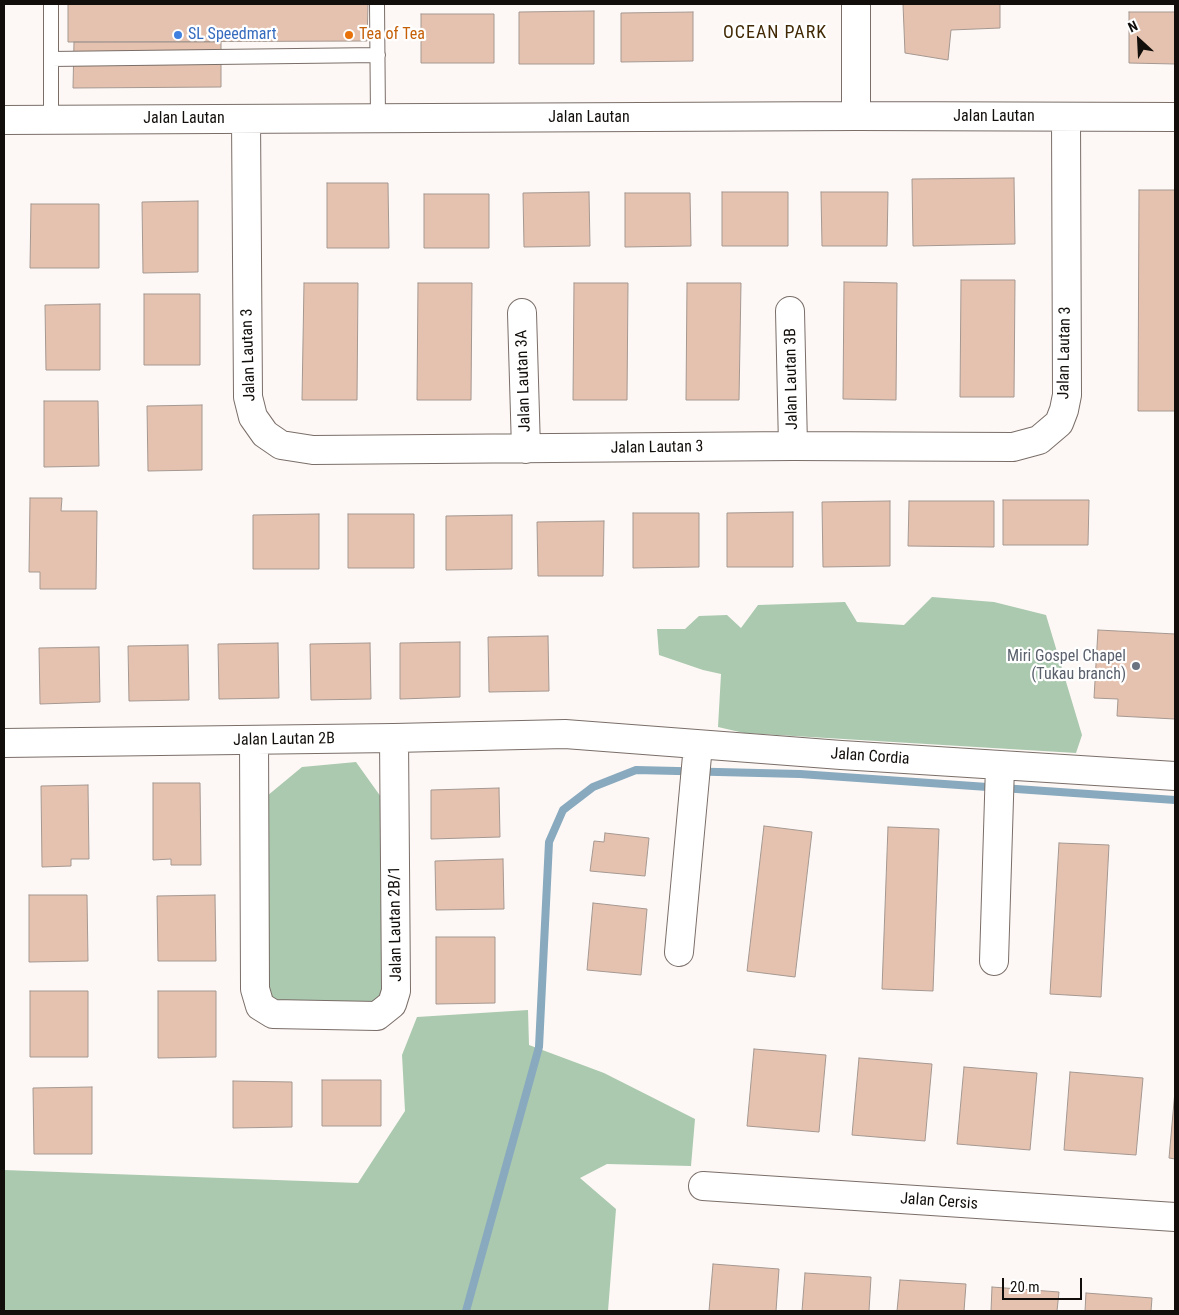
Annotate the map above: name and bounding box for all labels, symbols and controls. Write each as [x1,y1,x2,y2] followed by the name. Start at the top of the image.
[1114,15,1164,65] north arrow
[1125,17,1140,35] text: N
[722,22,828,44] district label: OCEAN PARK
[188,25,276,45] place label: SL Speedmart
[359,25,425,45] place label: Tea of Tea
[172,29,184,41] marker: SL Speedmart
[343,29,355,41] marker: Tea of Tea
[953,107,1035,127] street label: Jalan Lautan
[548,108,630,128] street label: Jalan Lautan
[143,109,225,129] street label: Jalan Lautan
[1055,306,1075,400] street label: Jalan Lautan 3
[238,308,260,402] street label: Jalan Lautan 3
[782,328,802,430] street label: Jalan Lautan 3B
[513,330,535,432] street label: Jalan Lautan 3A
[610,438,704,458] street label: Jalan Lautan 3
[1007,647,1126,685] place label: Miri Gospel Chapel (Tukau branch)
[1130,660,1142,672] marker: Miri Gospel Chapel (Tukau branch)
[233,730,335,750] street label: Jalan Lautan 2B
[830,745,910,769] street label: Jalan Cordia
[385,866,407,982] street label: Jalan Lautan 2B/1
[899,1190,979,1214] street label: Jalan Cersis
[1004,1268,1084,1300] scale bar
[1010,1278,1040,1296] text: 20 m

